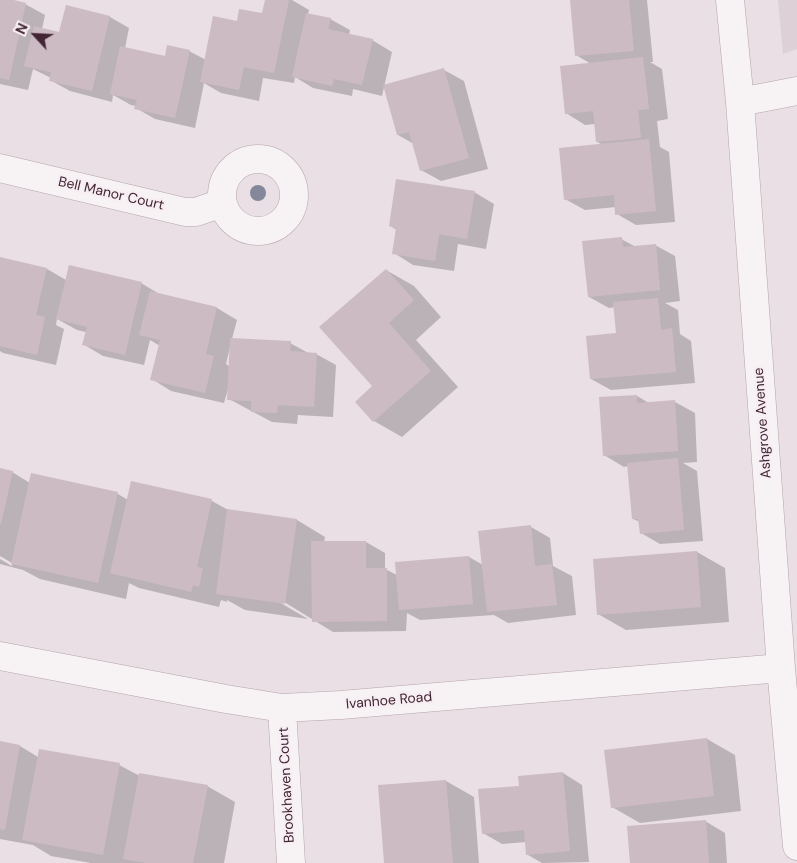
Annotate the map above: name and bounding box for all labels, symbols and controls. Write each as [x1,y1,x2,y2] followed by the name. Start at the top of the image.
[10,10,60,60] north arrow
[11,20,32,37] text: N
[56,174,166,214] street label: Bell Manor Court
[751,367,775,479] street label: Ashgrove Avenue
[345,689,433,713] street label: Ivanhoe Road
[276,727,298,843] street label: Brookhaven Court

